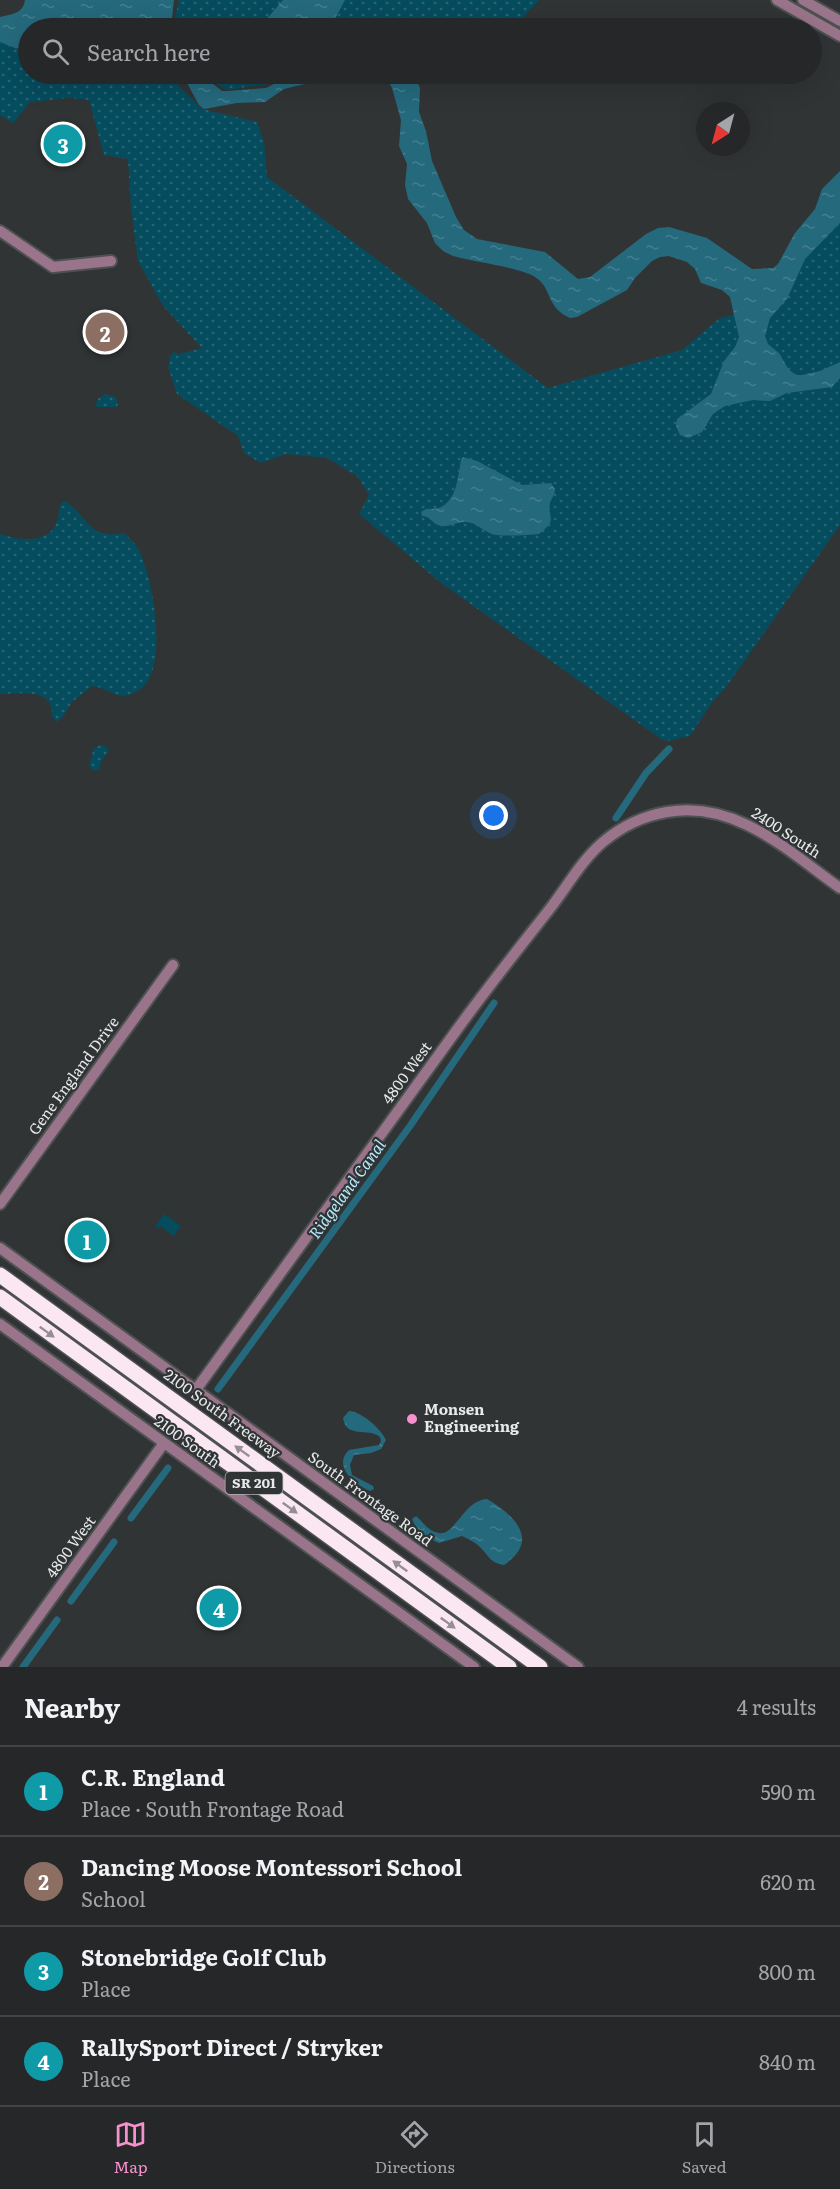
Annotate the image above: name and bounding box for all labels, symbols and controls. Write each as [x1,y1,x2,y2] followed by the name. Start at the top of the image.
[18,18,822,84] search box
[39,35,72,68] icon: search
[87,35,210,68] text: Search here
[696,102,750,156] north arrow
[44,122,82,166] pin: 3
[86,310,124,354] pin: 2
[479,801,508,830] your location
[747,801,826,863] street label: 2400 South
[22,1011,124,1139] street label: Gene England Drive
[375,1036,436,1108] street label: 4800 West
[302,1133,391,1243] water label: Ridgeland Canal
[68,1218,106,1262] pin: 1
[39,1326,55,1338] one-way arrow
[160,1366,284,1462] street label: 2100 South Freeway
[424,1397,520,1437] place label: Monsen Engineering
[151,1412,223,1472] street label: 2100 South
[405,1412,419,1426] marker: Monsen Engineering
[235,1445,251,1457] one-way arrow
[304,1445,438,1551] street label: South Frontage Road
[226,1472,282,1494] road number: SR 201
[281,1502,297,1514] one-way arrow
[39,1510,100,1582] street label: 4800 West
[393,1560,409,1572] one-way arrow
[200,1586,238,1630] pin: 4
[440,1616,455,1628] one-way arrow
[24,1687,120,1726] text: Nearby
[737,1691,816,1721] text: 4 results
[81,1760,225,1793] text: C.R. England
[39,1776,48,1806] text: 1
[760,1776,816,1806] text: 590 m
[81,1793,344,1823] text: Place · South Frontage Road
[81,1850,462,1883] text: Dancing Moose Montessori School
[38,1866,49,1896] text: 2
[760,1866,816,1896] text: 620 m
[81,1883,146,1913] text: School
[81,1940,327,1973] text: Stonebridge Golf Club
[38,1956,49,1986] text: 3
[758,1956,816,1986] text: 800 m
[81,1973,131,2003] text: Place
[81,2030,383,2063] text: RallySport Direct / Stryker
[37,2046,50,2076] text: 4
[759,2046,816,2076] text: 840 m
[81,2063,131,2093] text: Place
[114,2118,148,2178] tab: Map
[375,2118,455,2178] tab: Directions
[682,2118,726,2178] tab: Saved

